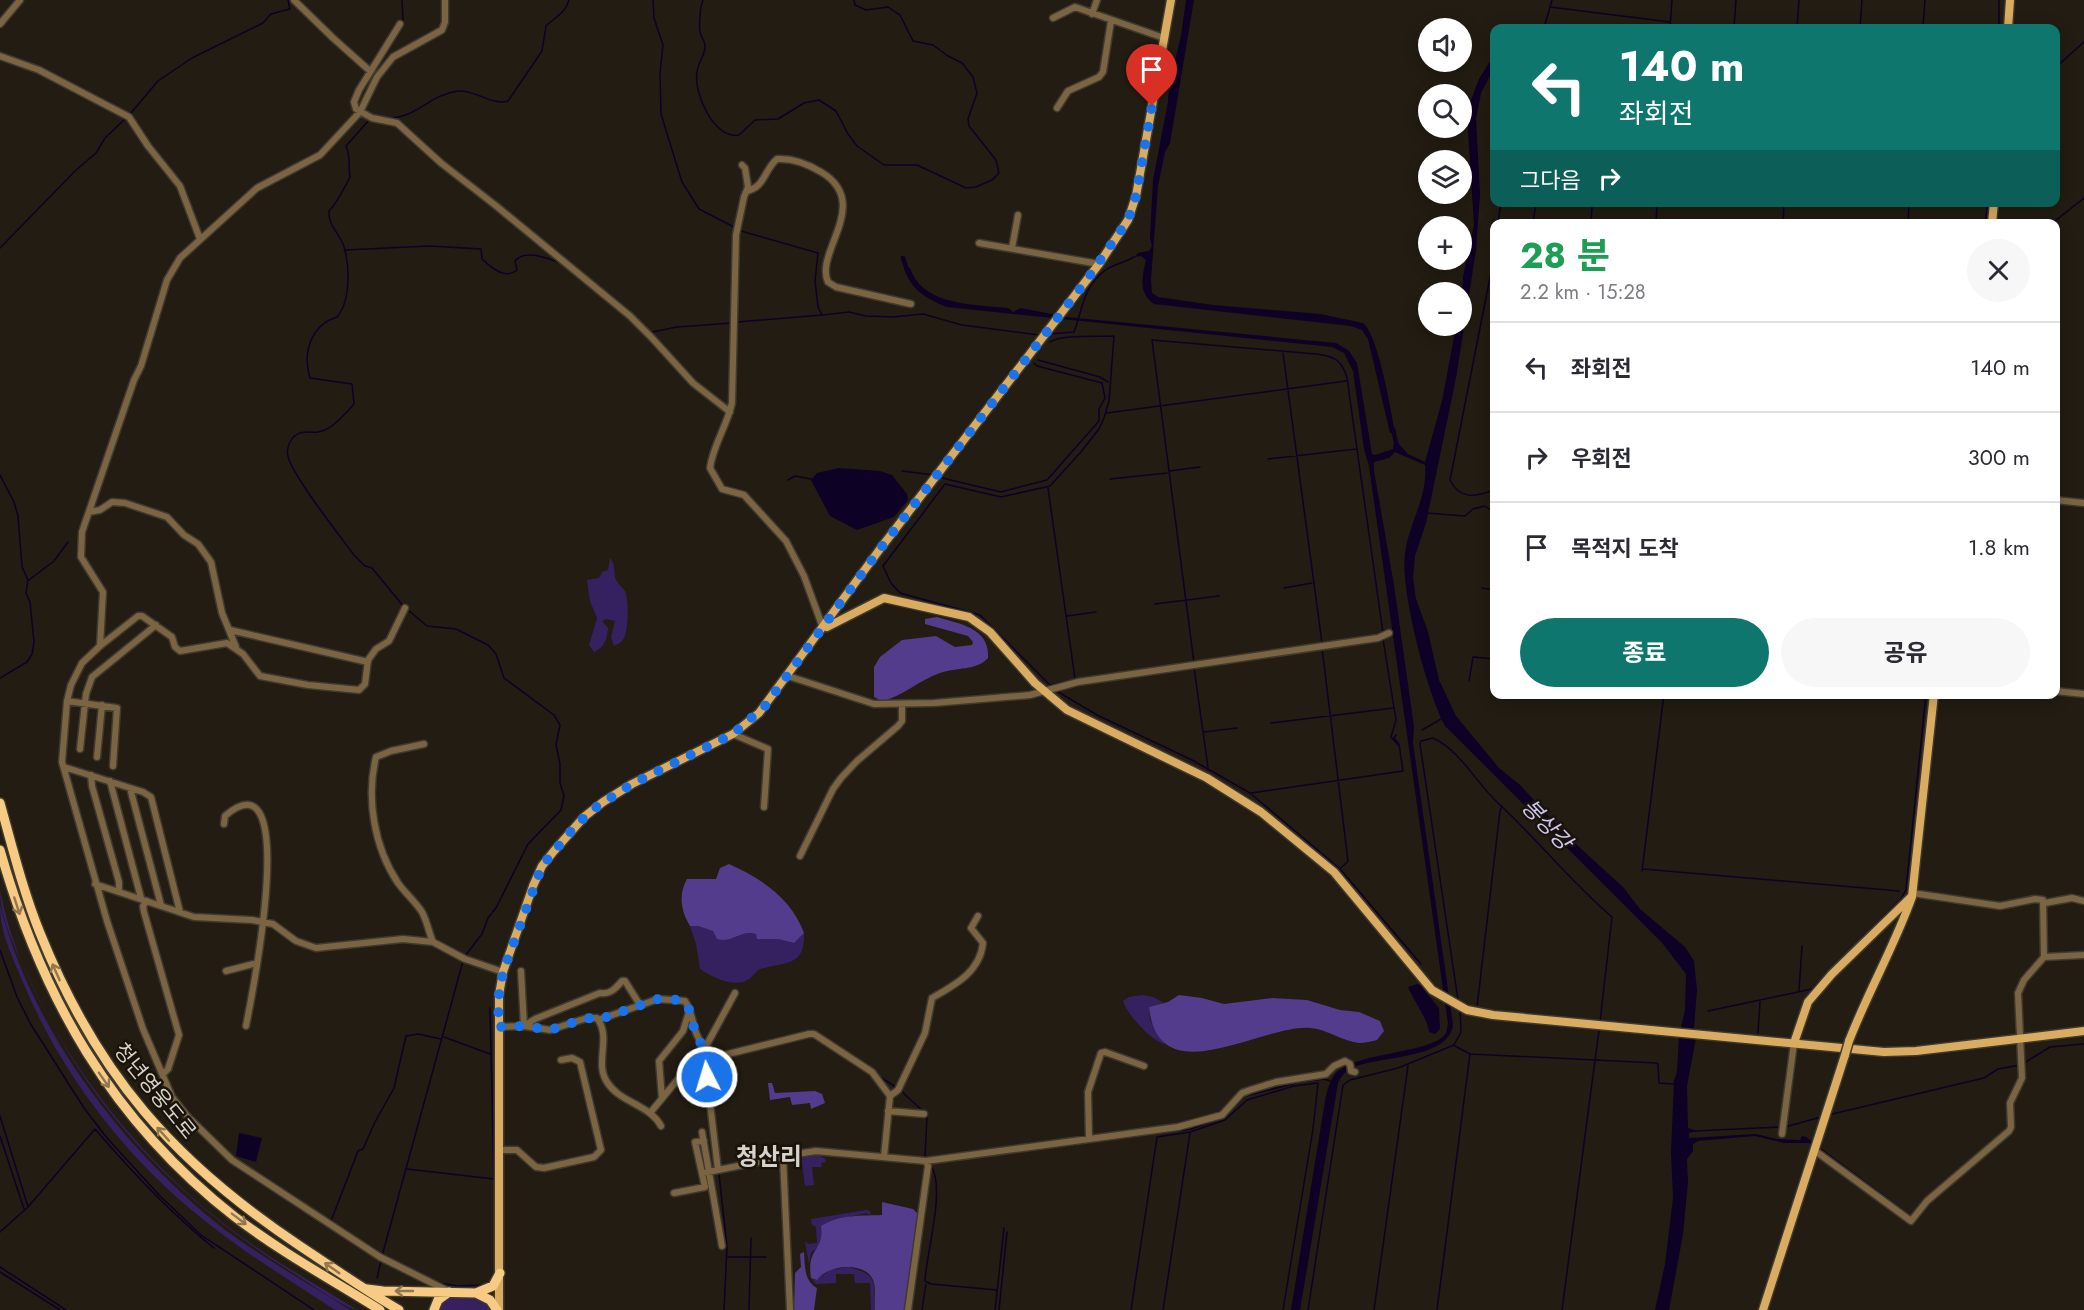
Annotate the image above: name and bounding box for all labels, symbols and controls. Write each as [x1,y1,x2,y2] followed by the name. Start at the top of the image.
[1418,18,1472,336] map controls
[1418,18,1472,72] button: sound
[1619,36,1745,97] text: 140 m
[1126,44,1177,106] pin
[1520,48,1598,126] icon: left
[1135,53,1168,86] icon: arrive
[1418,84,1472,138] button: search
[1619,94,1694,133] text: 좌회전
[1418,150,1472,204] button: layers
[1593,162,1626,195] icon: right
[1520,164,1581,196] text: 그다음
[1418,216,1472,270] button: +
[1520,229,1610,281] text: 28 분
[1967,239,2030,302] button: close
[1520,278,1646,307] text: 2.2 km · 15:28
[1418,282,1472,336] button: −
[1520,351,1553,384] icon: left
[1970,351,2030,383] text: 140 m
[1571,352,1632,384] text: 좌회전
[1520,441,1553,474] icon: right
[1968,441,2030,473] text: 300 m
[1571,442,1632,474] text: 우회전
[1520,531,1553,564] icon: arrive
[1968,531,2030,563] text: 1.8 km
[1571,532,1679,564] text: 목적지 도착
[1520,618,1769,687] button: 종료
[1781,618,2030,687] button: 공유
[1514,791,1582,859] water label: 봉상강
[12,896,23,915] one-way arrow
[50,963,62,981] one-way arrow
[107,1037,203,1145] street label: 청년영웅도로
[675,1045,739,1109] position arrow
[97,1071,110,1087] one-way arrow
[156,1126,171,1141] one-way arrow
[736,1139,802,1174] district label: 청산리
[230,1213,246,1225] one-way arrow
[324,1262,341,1274] one-way arrow
[394,1285,414,1297] one-way arrow

